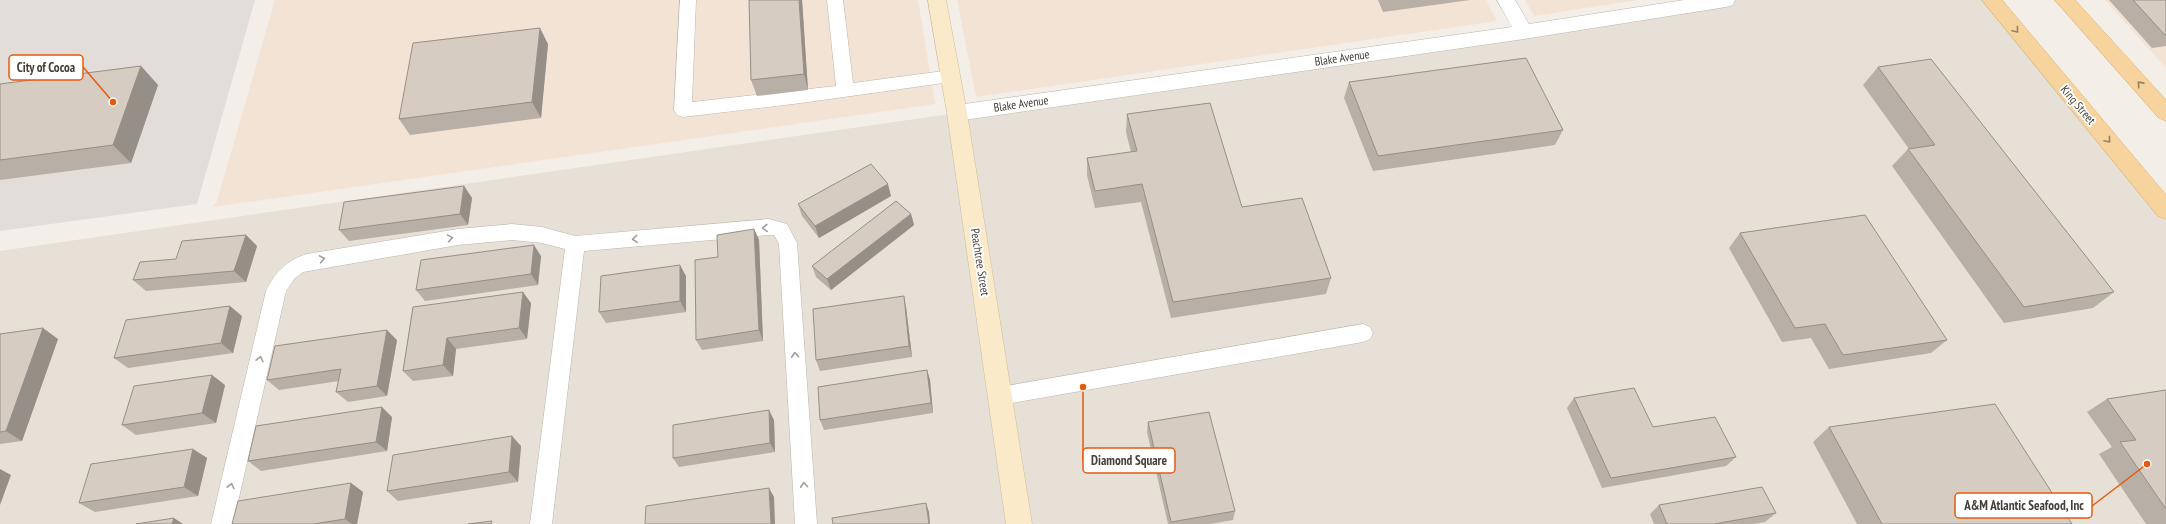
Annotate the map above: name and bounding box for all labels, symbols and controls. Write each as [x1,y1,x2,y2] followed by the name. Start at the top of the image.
[2011,25,2018,33] one-way arrow
[1313,46,1370,69] street label: Blake Avenue
[9,55,83,80] callout: City of Cocoa
[17,59,75,76] text: City of Cocoa
[2138,81,2145,88] one-way arrow
[2058,82,2099,128] street label: King Street
[992,92,1049,115] street label: Blake Avenue
[2104,136,2111,143] one-way arrow
[762,223,768,232] one-way arrow
[968,227,993,297] street label: Peachtree Street
[447,234,453,243] one-way arrow
[632,234,639,243] one-way arrow
[319,255,325,264] one-way arrow
[791,352,800,358] one-way arrow
[256,356,264,363] one-way arrow
[1083,448,1175,473] callout: Diamond Square
[1091,452,1167,469] text: Diamond Square
[799,482,808,488] one-way arrow
[226,483,234,489] one-way arrow
[1955,493,2092,518] callout: A&M Atlantic Seafood, Inc
[1963,497,2084,514] text: A&M Atlantic Seafood, Inc

